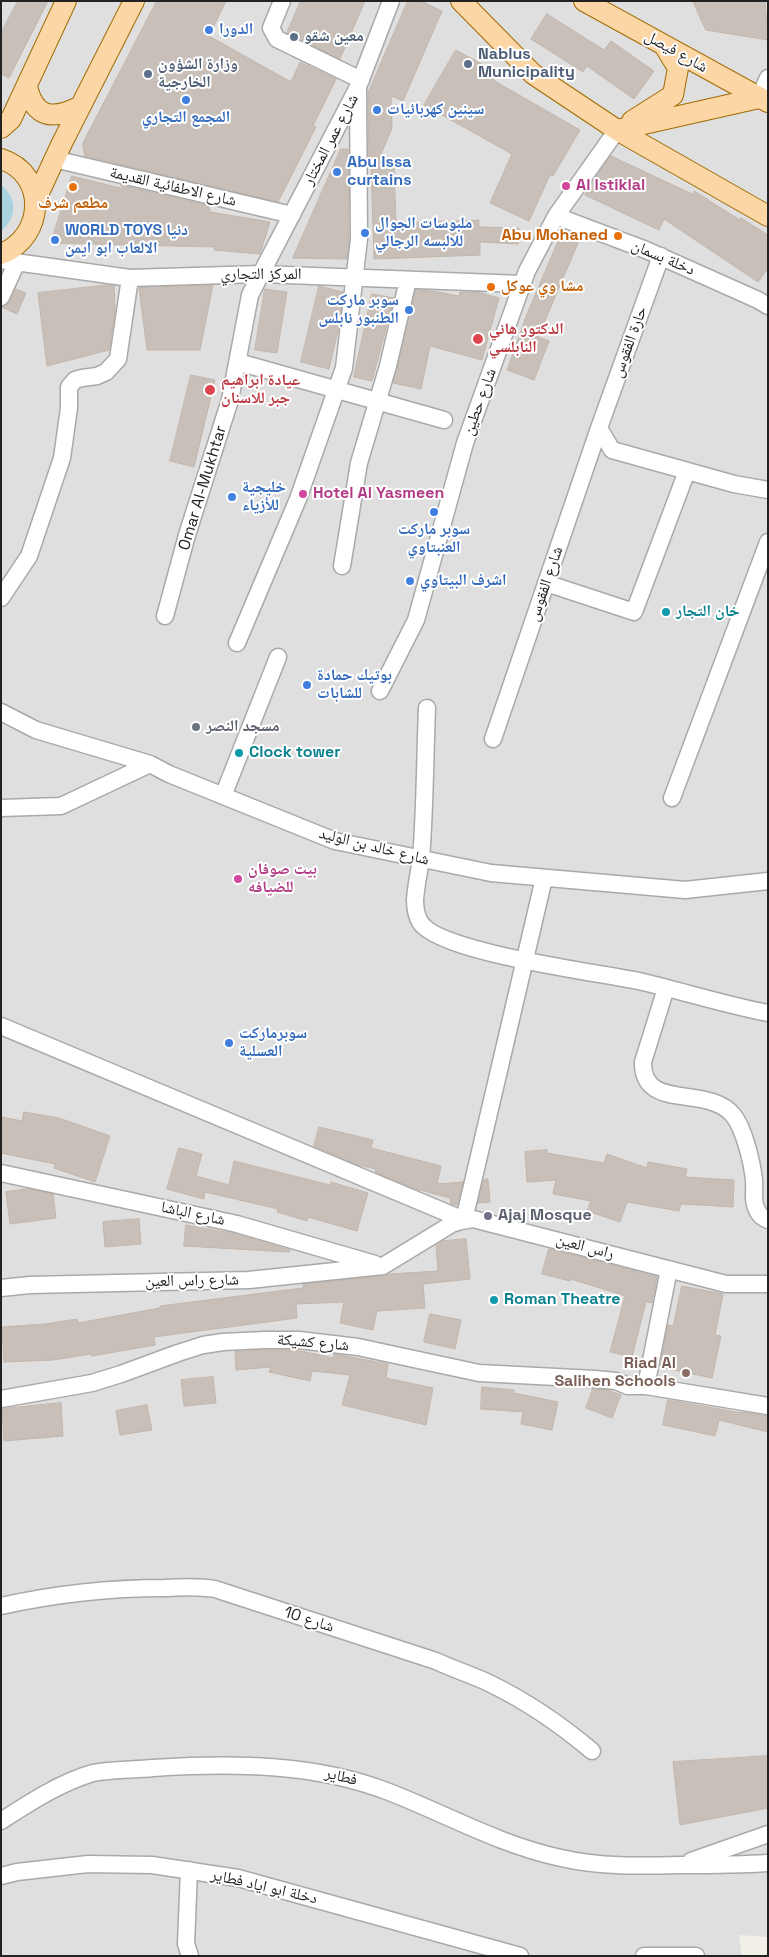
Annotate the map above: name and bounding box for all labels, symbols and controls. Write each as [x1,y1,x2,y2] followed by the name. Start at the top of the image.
[219,20,253,40] place label: الدورا
[203,24,215,36] marker: الدورا
[304,27,364,47] place label: معين شقو
[641,27,711,77] street label: شارع فيصل
[288,31,300,43] marker: معين شقو
[478,45,575,83] place label: Nablus Municipality
[158,55,238,93] place label: وزارة الشؤون الخارجية
[462,58,474,70] marker: Nablus Municipality
[142,68,154,80] marker: وزارة الشؤون الخارجية
[299,91,363,189] street label: شارع عمر المختار
[180,94,192,106] marker: المجمع التجاري
[387,100,484,120] place label: سينين كهربائيات
[371,104,383,116] marker: سينين كهربائيات
[142,108,230,128] place label: المجمع التجاري
[347,153,412,191] place label: Abu Issa curtains
[108,163,238,211] street label: شارع الاطفائية القديمة
[331,166,343,178] marker: Abu Issa curtains
[576,176,645,196] place label: Al Istiklal
[560,180,572,192] marker: Al Istiklal
[67,181,79,193] marker: مطعم شرف
[38,194,108,214] place label: مطعم شرف
[375,214,472,252] place label: ملبوسات الجوال للالبسه الرجالي
[65,221,188,259] place label: WORLD TOYS دنيا الالعاب ابو ايمن
[501,226,608,246] place label: Abu Mohaned
[359,227,371,239] marker: ملبوسات الجوال للالبسه الرجالي
[612,230,624,242] marker: Abu Mohaned
[49,234,61,246] marker: WORLD TOYS دنيا الالعاب ابو ايمن
[628,236,698,280] street label: دخلة بسمان
[220,265,302,285] street label: المركز التجاري
[501,277,584,297] place label: مشا وي عوكل
[485,281,497,293] marker: مشا وي عوكل
[318,291,399,329] place label: سوبر ماركت الطنبور نابلس
[403,304,415,316] marker: سوبر ماركت الطنبور نابلس
[608,304,652,380] street label: حارة الفقوس
[489,320,564,358] place label: الدكتور هاني النابلسي
[471,332,485,346] marker: الدكتور هاني النابلسي
[459,366,501,438] street label: شارع حطين
[221,371,300,409] place label: عيادة ابراهيم جبر للاسنان
[203,383,217,397] marker: عيادة ابراهيم جبر للاسنان
[175,423,231,553] street label: Omar Al-Mukhtar
[242,478,286,516] place label: خليجية للأزياء
[313,484,444,504] place label: Hotel Al Yasmeen
[297,488,309,500] marker: Hotel Al Yasmeen
[226,491,238,503] marker: خليجية للأزياء
[428,506,440,518] marker: سوبر ماركت العنبتاوي
[398,520,470,558] place label: سوبر ماركت العنبتاوي
[524,544,568,624] street label: شارع الفقوس
[420,571,507,591] place label: اشرف البيتاوي
[404,575,416,587] marker: اشرف البيتاوي
[676,602,740,622] place label: خان التجار
[660,606,672,618] marker: خان التجار
[317,666,392,704] place label: بوتيك حمادة للشابات
[301,679,313,691] marker: بوتيك حمادة للشابات
[206,717,280,737] place label: مسجد النصر
[190,721,202,733] marker: مسجد النصر
[249,743,341,763] place label: Clock tower
[233,747,245,759] marker: Clock tower
[317,824,431,870] street label: شارع خالد بن الوليد
[248,860,317,898] place label: بيت صوفان للضيافه
[232,873,244,885] marker: بيت صوفان للضيافه
[239,1024,307,1062] place label: سوبرماركت العسلية
[223,1037,235,1049] marker: سوبرماركت العسلية
[159,1198,227,1230] street label: شارع الباشا
[498,1206,592,1226] place label: Ajaj Mosque
[482,1210,494,1222] marker: Ajaj Mosque
[554,1230,616,1264] street label: راس العين
[145,1271,239,1291] street label: شارع راس العين
[504,1290,620,1310] place label: Roman Theatre
[488,1294,500,1306] marker: Roman Theatre
[276,1330,350,1356] street label: شارع كشيكة
[554,1354,676,1392] place label: Riad Al Salihen Schools
[680,1367,692,1379] marker: Riad Al Salihen Schools
[282,1603,336,1637] street label: شارع 10
[323,1764,359,1790] street label: فطاير
[209,1865,319,1909] street label: دخلة ابو اياد فطاير

